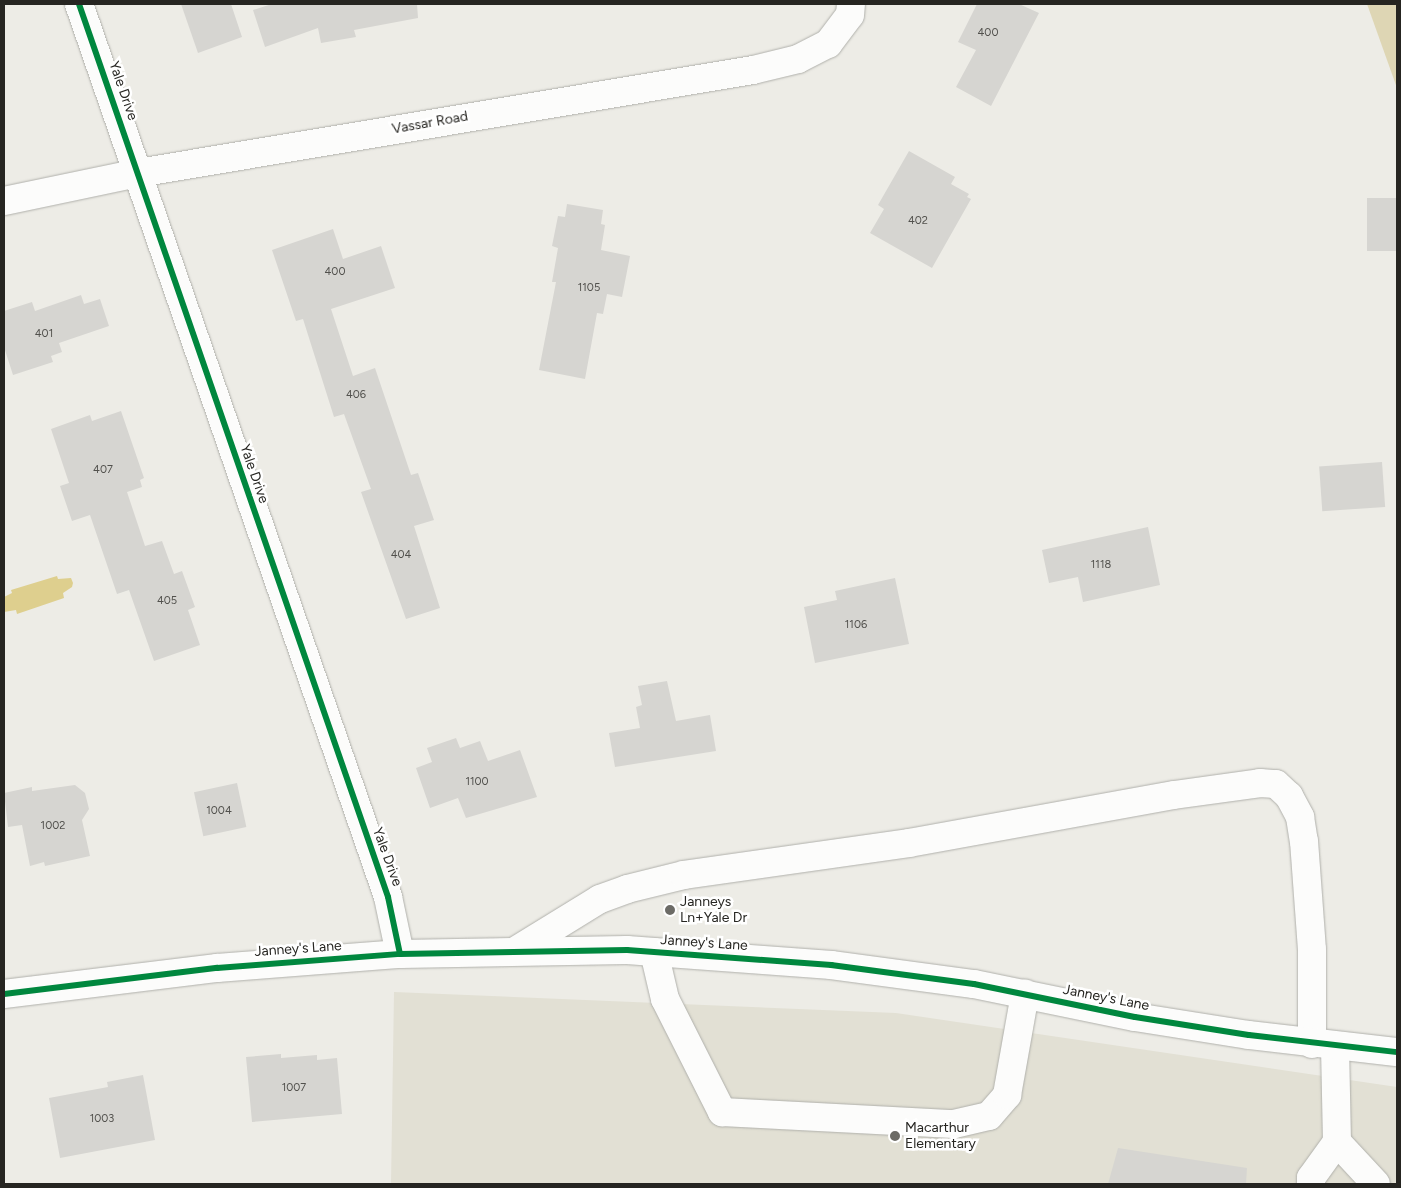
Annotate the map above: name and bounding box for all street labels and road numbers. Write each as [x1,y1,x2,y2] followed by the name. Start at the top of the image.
[105,59,141,123] street label: Yale Drive
[391,108,469,138] street label: Vassar Road
[236,442,272,506] street label: Yale Drive
[369,825,405,889] street label: Yale Drive
[660,932,748,954] street label: Janney's Lane
[254,938,342,960] street label: Janney's Lane
[1061,981,1151,1015] street label: Janney's Lane

